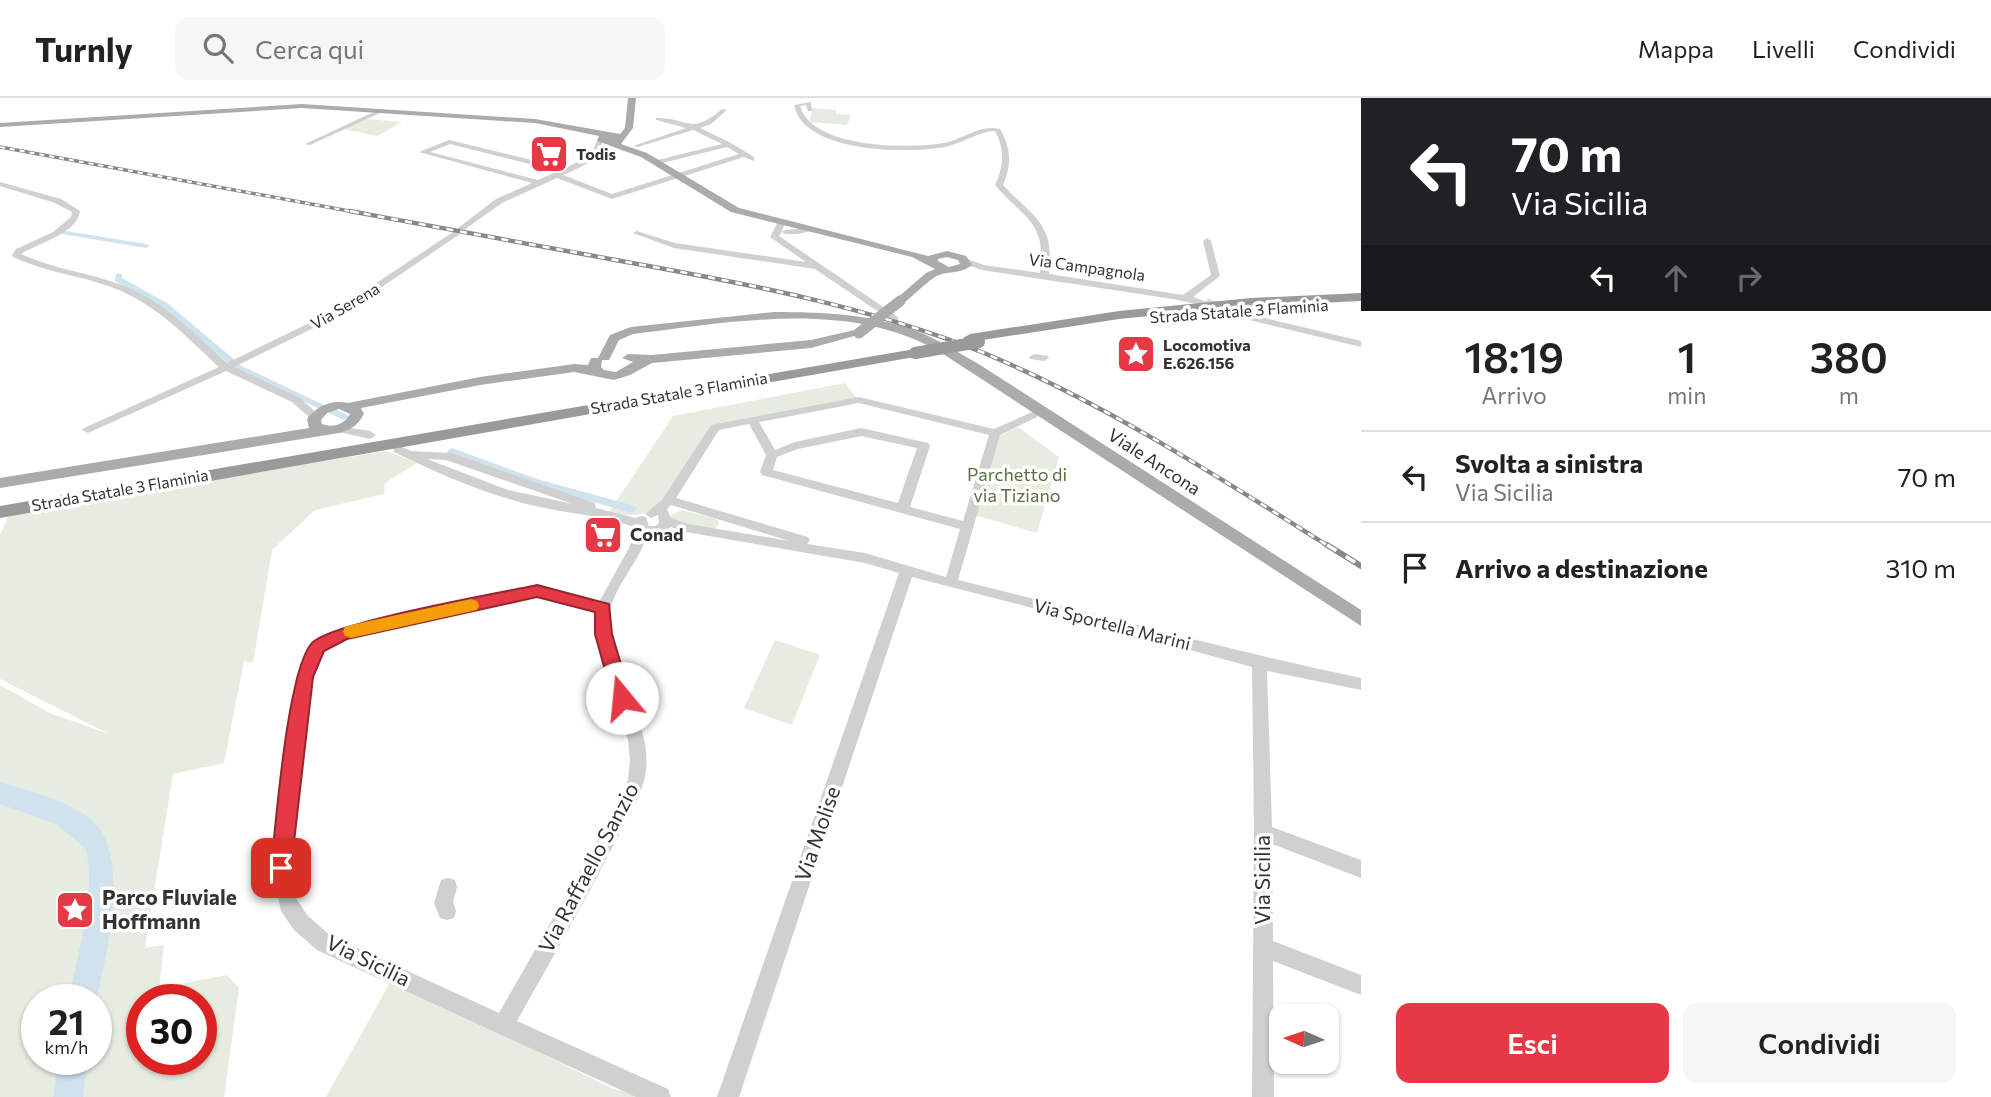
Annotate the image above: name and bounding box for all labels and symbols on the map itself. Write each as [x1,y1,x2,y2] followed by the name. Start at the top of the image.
[528,133,570,175] supermarket icon: Todis
[576,144,616,163] place label: Todis
[1028,249,1147,284] street label: Via Campagnola
[307,278,383,333] street label: Via Serena
[1149,295,1329,326] street label: Strada Statale 3 Flaminia
[1115,333,1157,375] place icon: Locomotiva E.626.156
[1163,335,1251,372] place label: Locomotiva E.626.156
[589,368,769,417] street label: Strada Statale 3 Flaminia
[1104,423,1205,499] street label: Viale Ancona
[967,463,1067,506] park label: Parchetto di via Tiziano
[30,465,210,514] street label: Strada Statale 3 Flaminia
[582,514,624,556] supermarket icon: Conad
[630,523,684,545] place label: Conad
[1031,594,1193,654] street label: Via Sportella Marini
[585,661,659,735] position arrow
[532,778,643,956] street label: Via Raffaello Sanzio
[789,783,844,884] street label: Via Molise
[1249,835,1274,925] street label: Via Sicilia
[251,838,311,898] pin
[102,884,237,933] place label: Parco Fluviale Hoffmann
[54,889,96,931] place icon: Parco Fluviale Hoffmann
[323,929,415,991] street label: Via Sicilia
[126,984,217,1075] speed limit sign: 30
[1269,1004,1339,1074] north arrow

